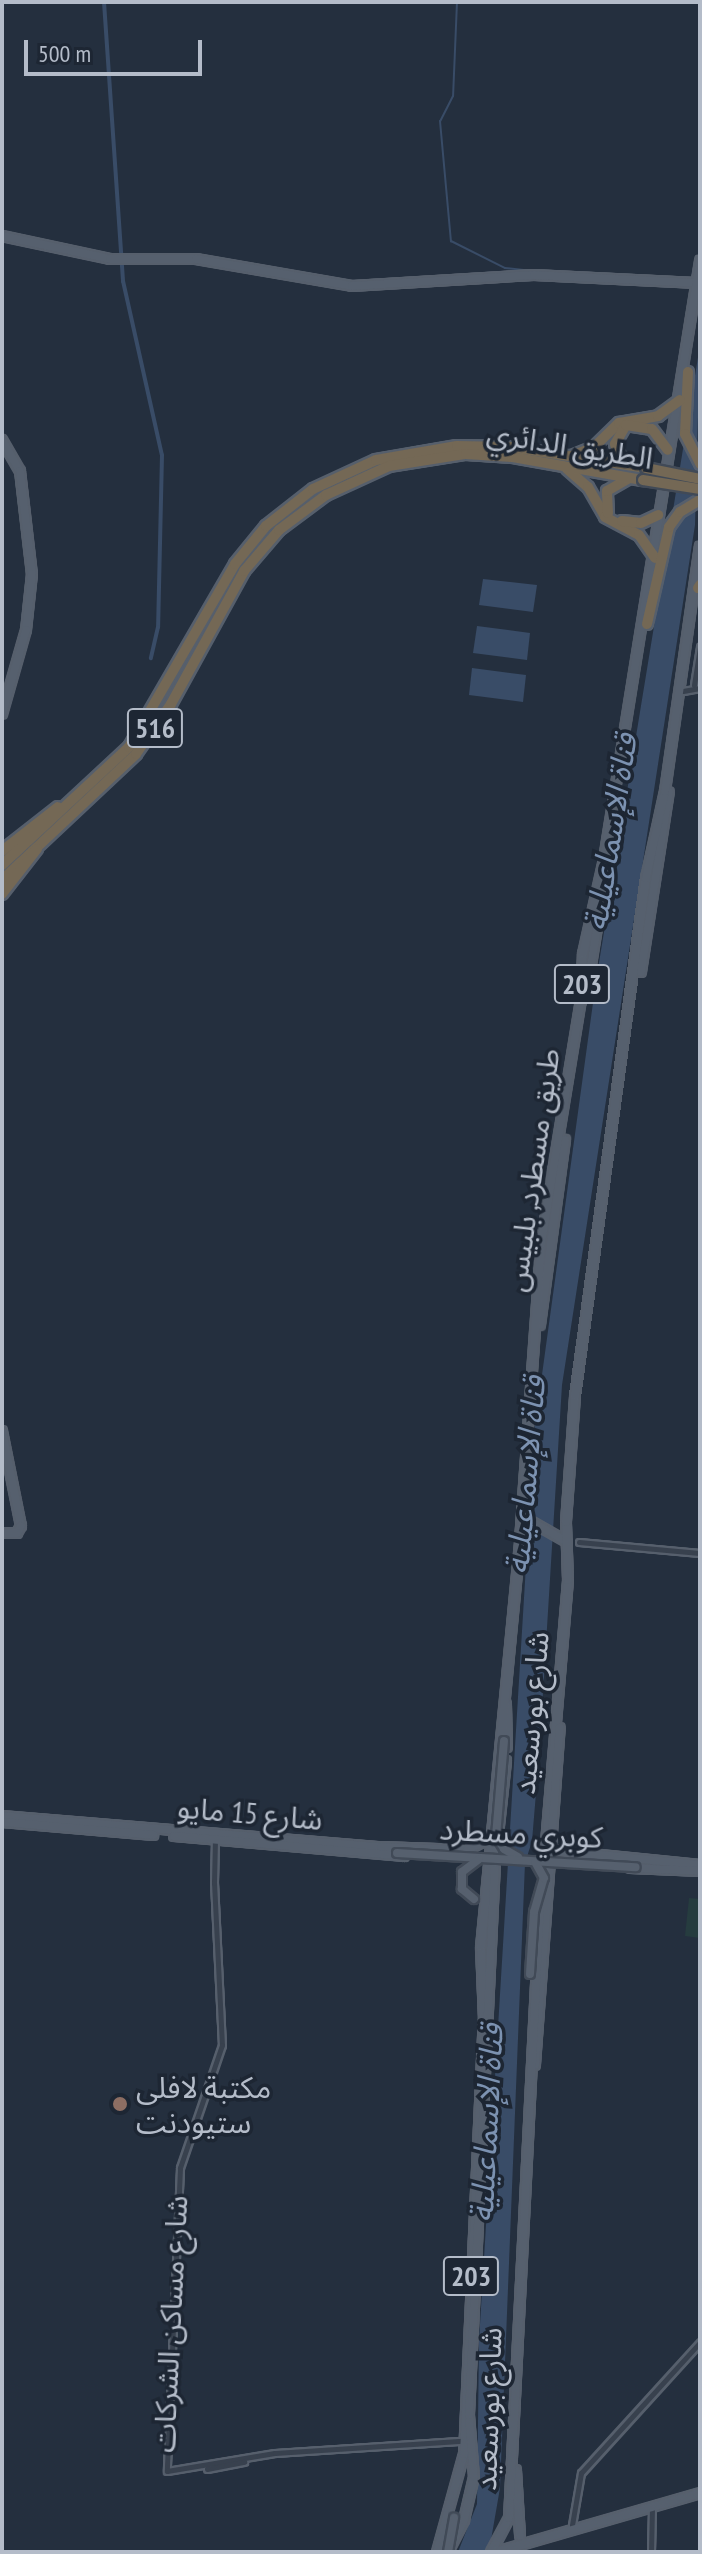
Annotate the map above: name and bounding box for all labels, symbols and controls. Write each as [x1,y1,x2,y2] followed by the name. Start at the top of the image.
[28,24,206,74] scale bar
[38,38,91,69] text: 500 m
[484,414,656,476] street label: الطريق الدائري
[125,704,185,752] road number: 516
[576,731,644,933] water label: قناة الإسماعيلية
[552,960,612,1008] road number: 203
[497,1045,567,1295] street label: طريق مسطرد, بلبيس
[497,1374,553,1576] water label: قناة الإسماعيلية
[506,1630,556,1796] street label: شارع بورسعيد
[176,1789,324,1837] street label: شارع 15 مايو
[438,1811,604,1855] street label: كوبري مسطرد
[462,2023,510,2223] water label: قناة الإسماعيلية
[136,2069,271,2140] place label: مكتبة لافلى ستيودنت
[111,2095,129,2113] marker: مكتبة لافلى ستيودنت
[145,2195,195,2453] street label: شارع مساكن الشركات
[441,2252,501,2300] road number: 203
[467,2327,509,2491] street label: شارع بورسعيد

